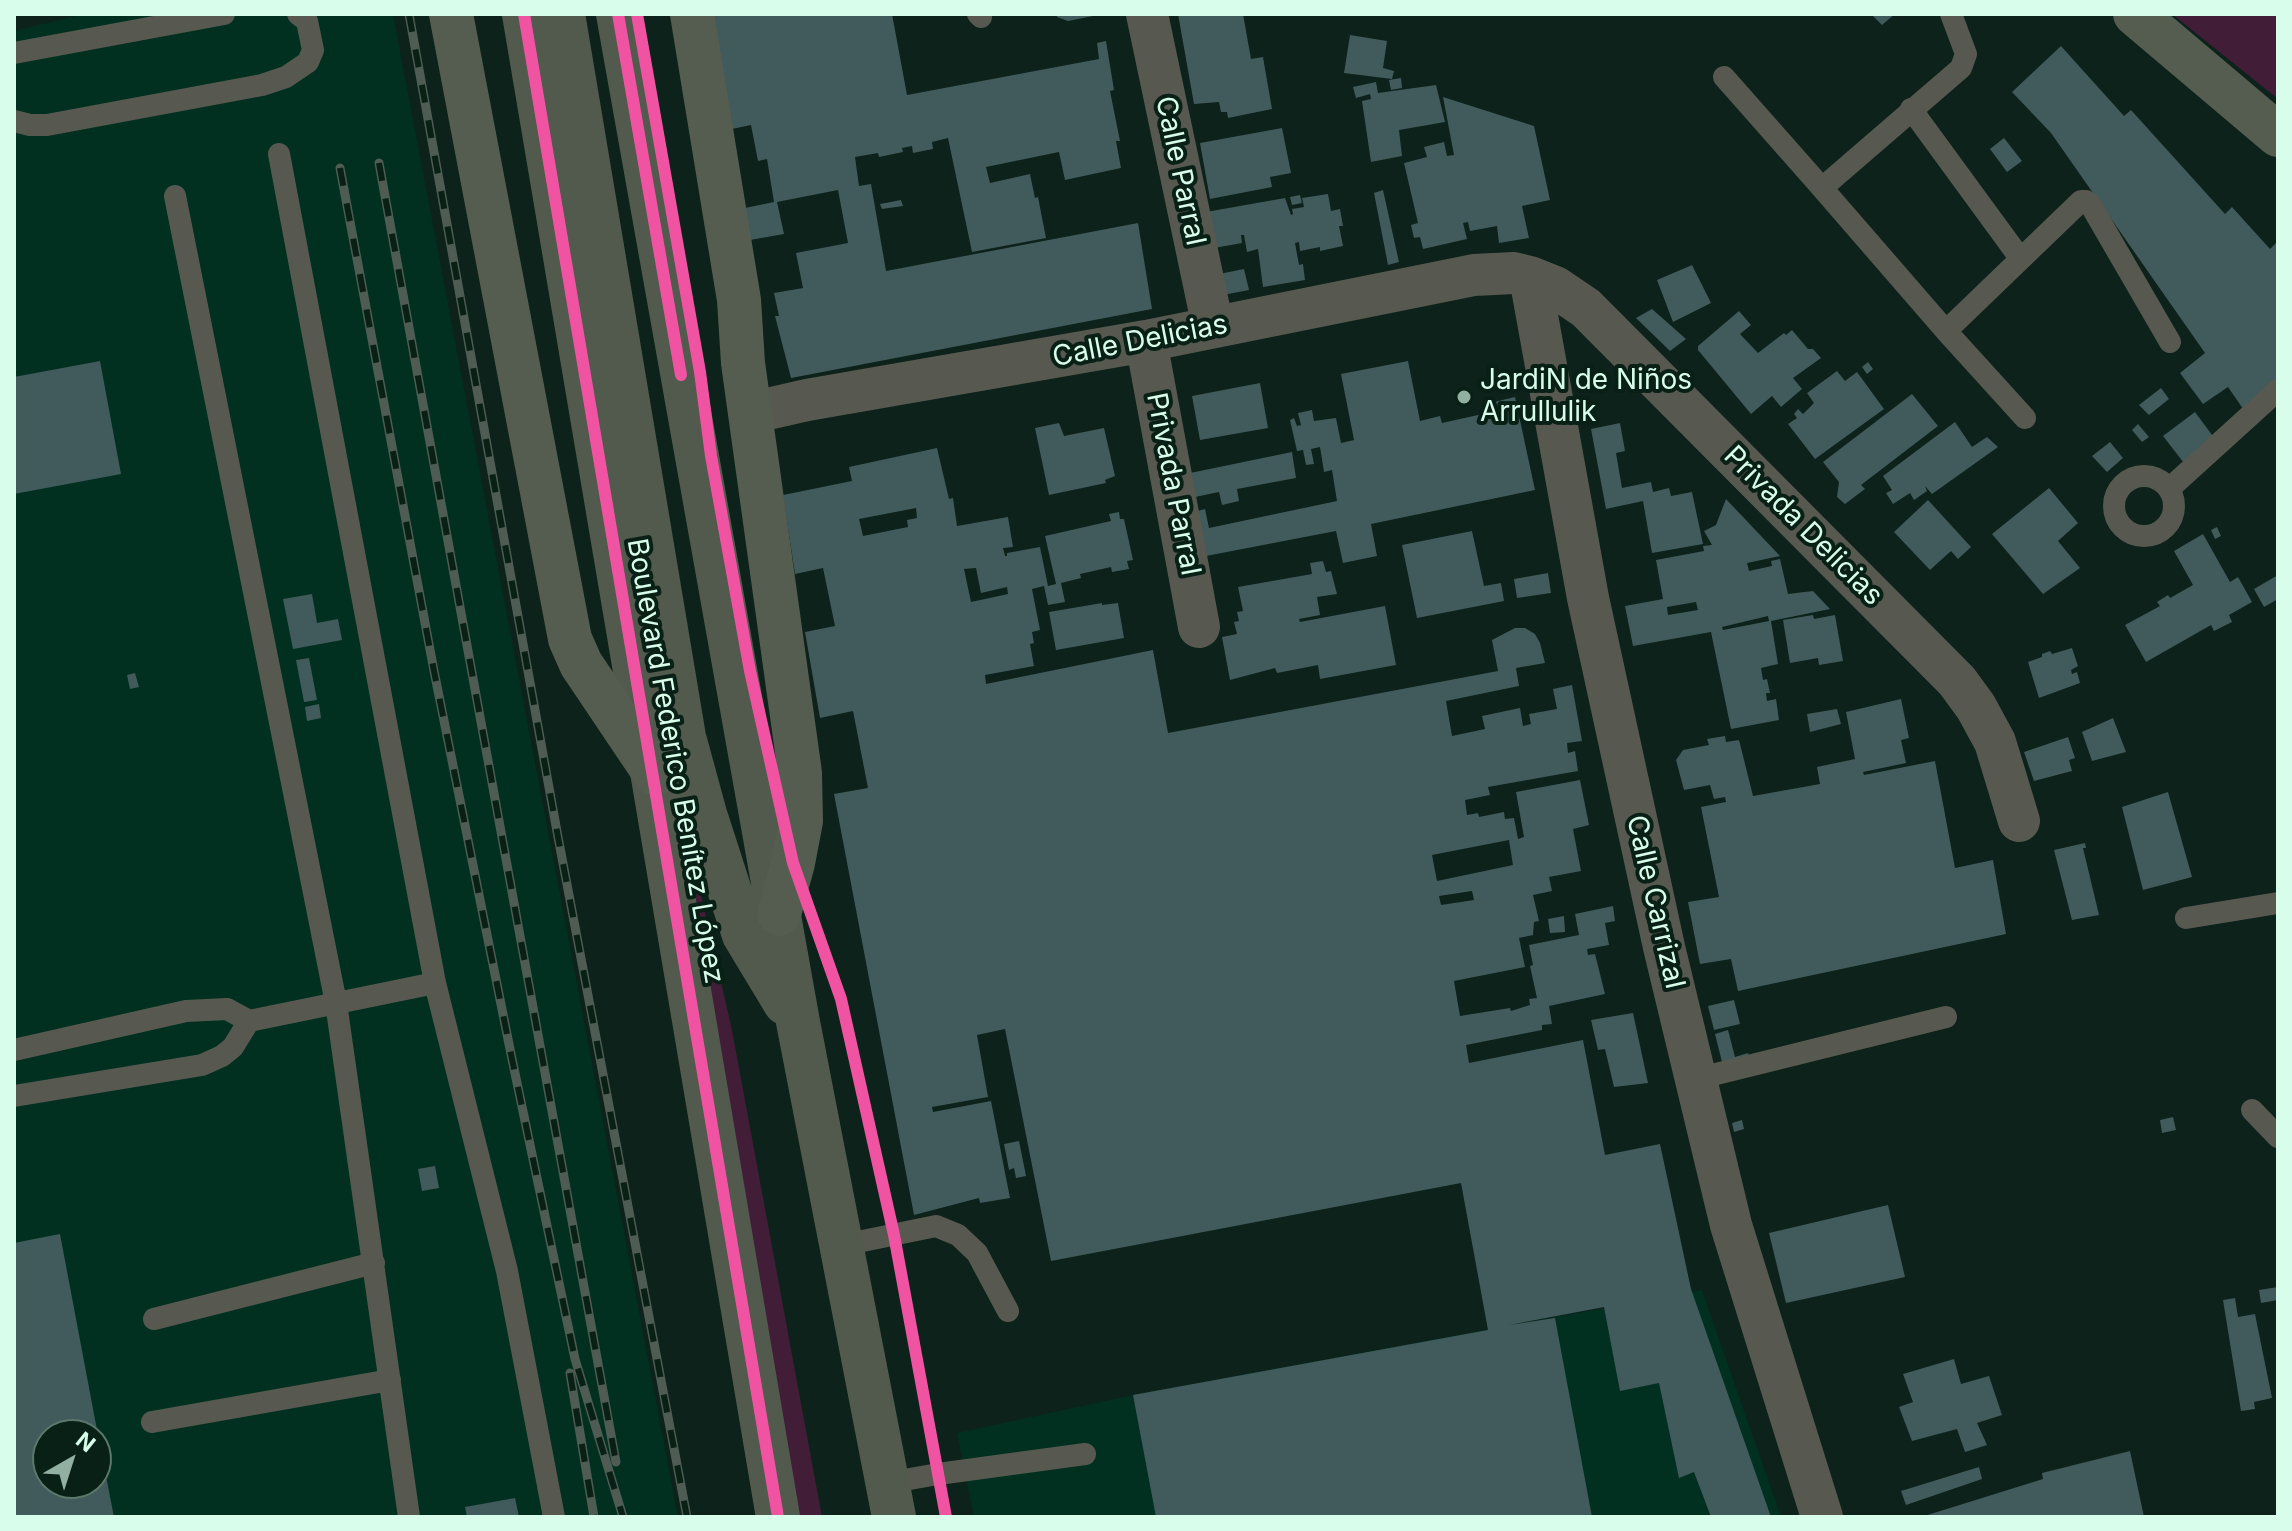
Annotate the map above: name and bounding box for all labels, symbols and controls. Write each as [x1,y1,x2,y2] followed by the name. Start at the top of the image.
[1148,93,1212,249] street label: Calle Parral
[1050,308,1230,374] street label: Calle Delicias
[1480,364,1692,430] place label: JardiN de Niños Arrullulik
[1455,388,1473,406] marker: JardiN de Niños Arrullulik
[1139,390,1207,578] street label: Privada Parral
[1716,439,1890,613] street label: Privada Delicias
[619,536,731,986] street label: Boulevard Federico Benítez López
[1619,812,1691,992] street label: Calle Carrizal
[32,1419,112,1499] north arrow
[71,1427,101,1457] text: N

